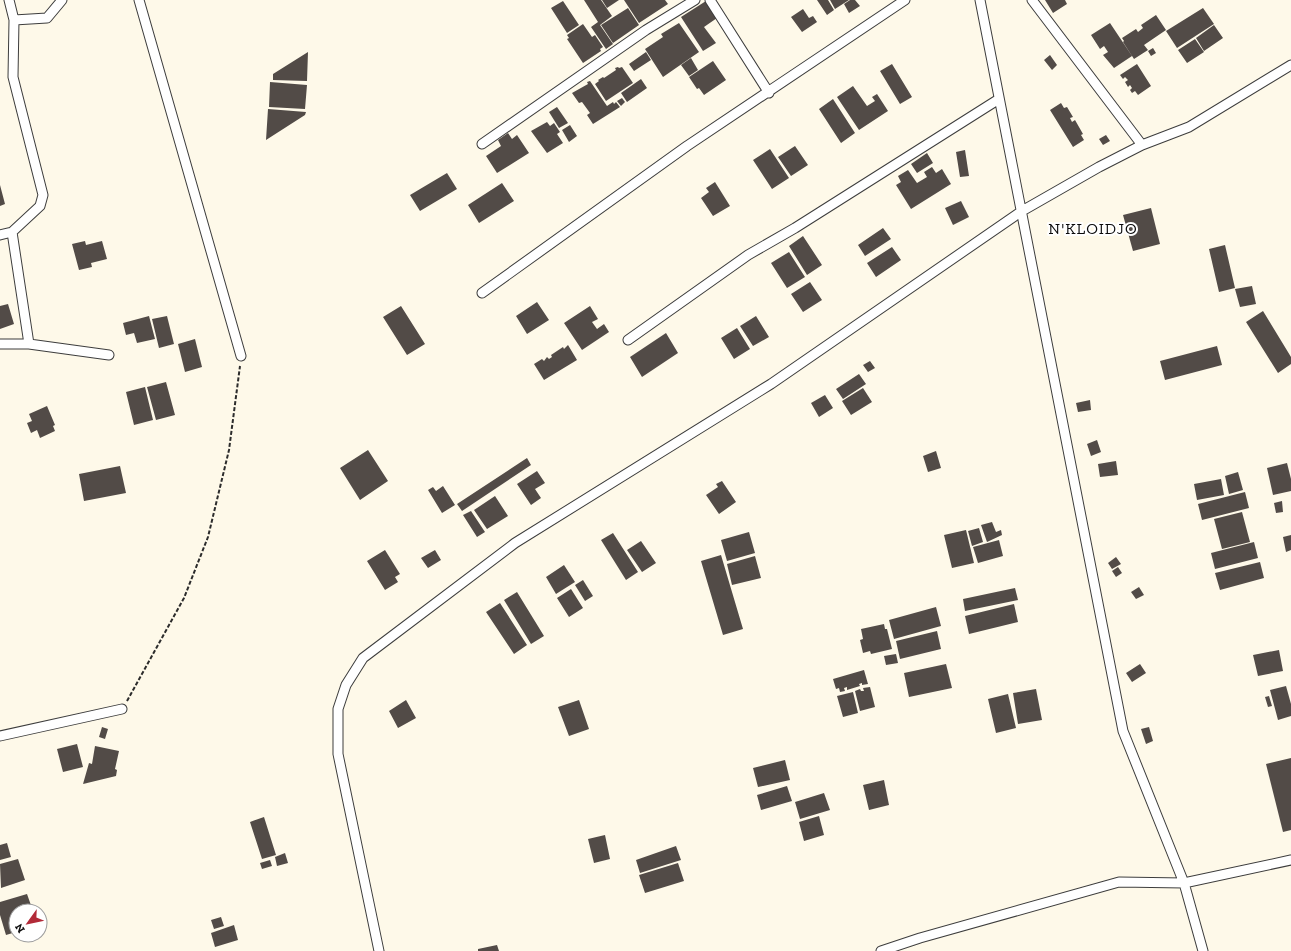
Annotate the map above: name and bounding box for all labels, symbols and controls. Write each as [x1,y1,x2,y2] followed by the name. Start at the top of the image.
[1048,219,1138,238] district label: N'KLOIDJO
[8,903,48,943] north arrow
[12,921,28,935] text: N

